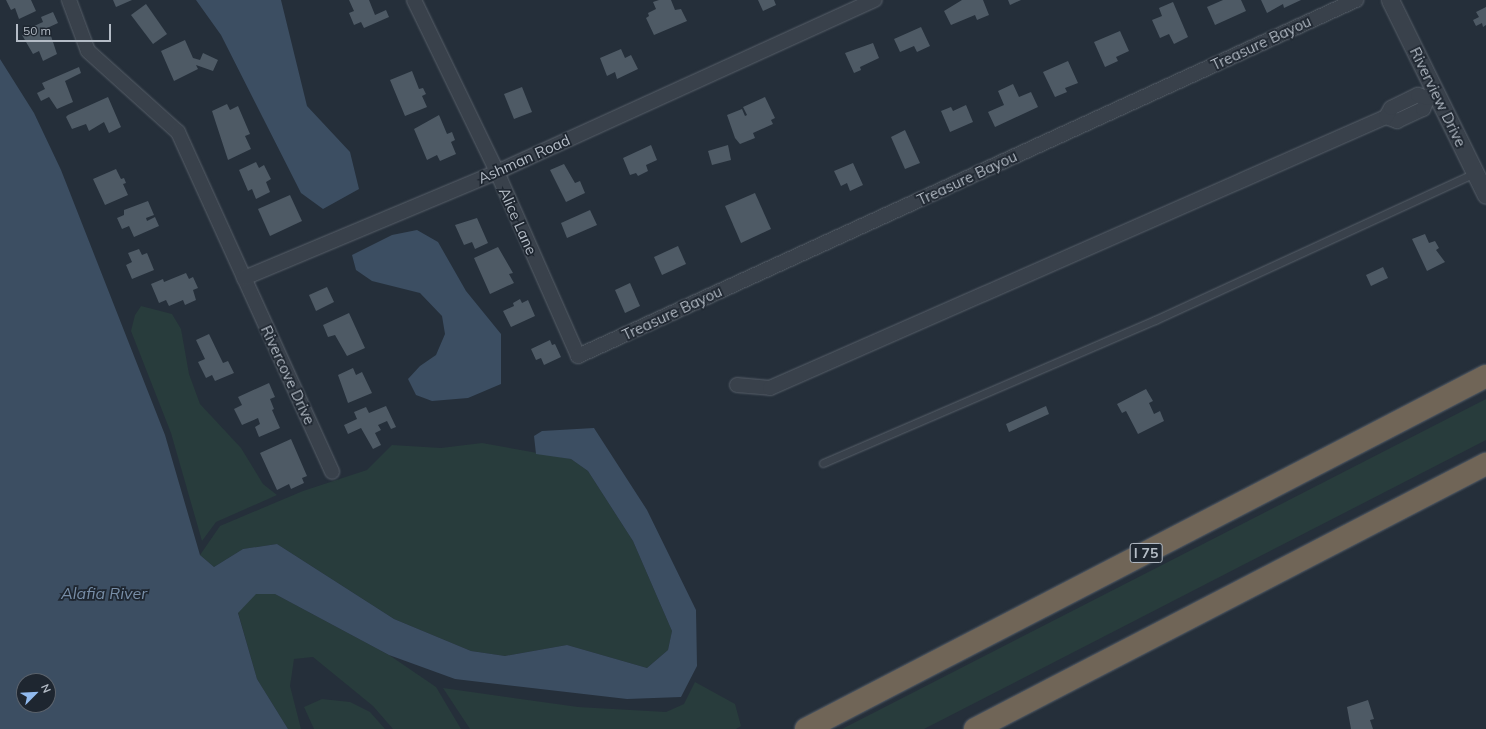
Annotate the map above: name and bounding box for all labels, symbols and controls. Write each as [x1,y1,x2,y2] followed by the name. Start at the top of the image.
[1208,12,1314,74] street label: Treasure Bayou
[18,16,113,42] scale bar
[23,23,51,38] text: 50 m
[1406,44,1470,150] street label: Riverview Drive
[475,131,573,187] street label: Ashman Road
[914,147,1020,209] street label: Treasure Bayou
[495,185,541,257] street label: Alice Lane
[619,282,725,344] street label: Treasure Bayou
[257,323,319,427] street label: Rivercove Drive
[1129,541,1163,565] road number: I 75
[61,583,147,603] water label: Alafia River
[16,673,56,713] north arrow
[38,682,54,695] text: N

